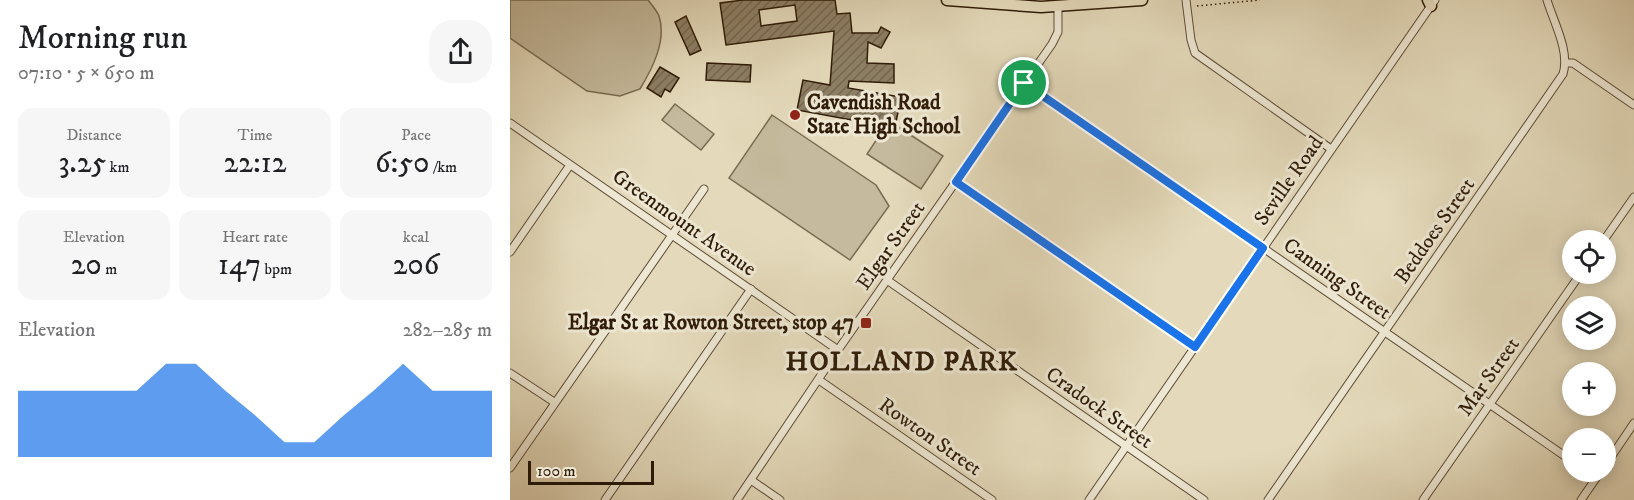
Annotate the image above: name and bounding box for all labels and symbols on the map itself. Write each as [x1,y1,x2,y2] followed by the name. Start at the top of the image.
[998,57,1049,108] pin
[807,90,961,140] place label: Cavendish Road State High School
[788,108,802,122] marker: Cavendish Road State High School
[1249,131,1330,231] street label: Seville Road
[607,164,761,282] street label: Greenmount Avenue
[1389,173,1481,289] street label: Beddoes Street
[851,196,931,295] street label: Elgar Street
[1278,232,1396,326] street label: Canning Street
[568,310,854,336] place label: Elgar St at Rowton Street, stop 47
[859,316,873,330] marker: Elgar St at Rowton Street, stop 47
[1453,332,1526,421] street label: Mar Street
[786,345,1018,379] district label: HOLLAND PARK
[1040,362,1158,455] street label: Cradock Street
[874,392,987,482] street label: Rowton Street
[528,458,654,486] scale bar

